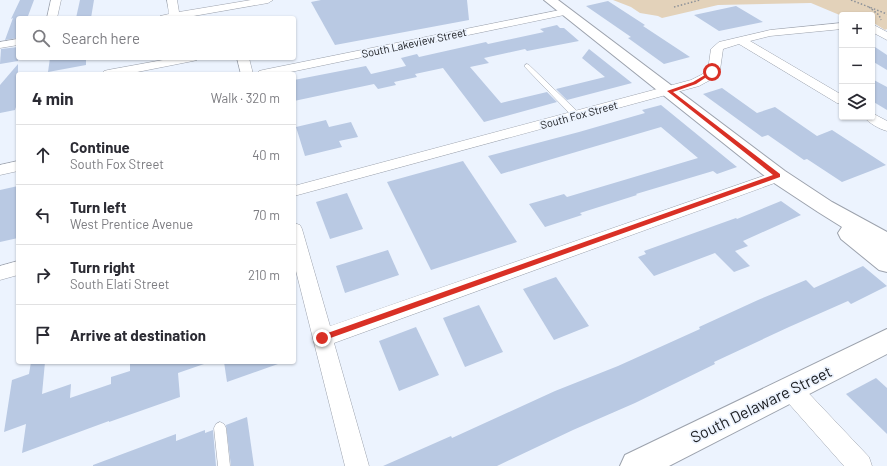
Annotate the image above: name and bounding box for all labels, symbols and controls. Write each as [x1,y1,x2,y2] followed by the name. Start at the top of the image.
[839,12,875,120] map controls
[839,12,875,48] button: +
[16,16,296,60] search box
[360,25,468,60] street label: South Lakeview Street
[30,27,52,49] icon: search
[62,29,140,47] text: Search here
[839,48,875,84] button: −
[703,63,721,81] route start
[839,84,875,120] button: layers
[32,88,74,108] text: 4 min
[211,90,280,106] text: Walk · 320 m
[539,98,619,131] street label: South Fox Street
[70,138,130,156] text: Continue
[32,144,54,166] icon: ahead
[252,147,280,163] text: 40 m
[70,156,164,172] text: South Fox Street
[70,198,126,216] text: Turn left
[32,204,54,226] icon: left
[253,207,280,223] text: 70 m
[70,216,193,232] text: West Prentice Avenue
[70,258,135,276] text: Turn right
[32,264,54,286] icon: right
[248,267,280,283] text: 210 m
[70,276,170,292] text: South Elati Street
[32,324,54,346] icon: arrive
[70,326,206,344] text: Arrive at destination
[313,329,331,347] route end
[687,361,835,446] street label: South Delaware Street

